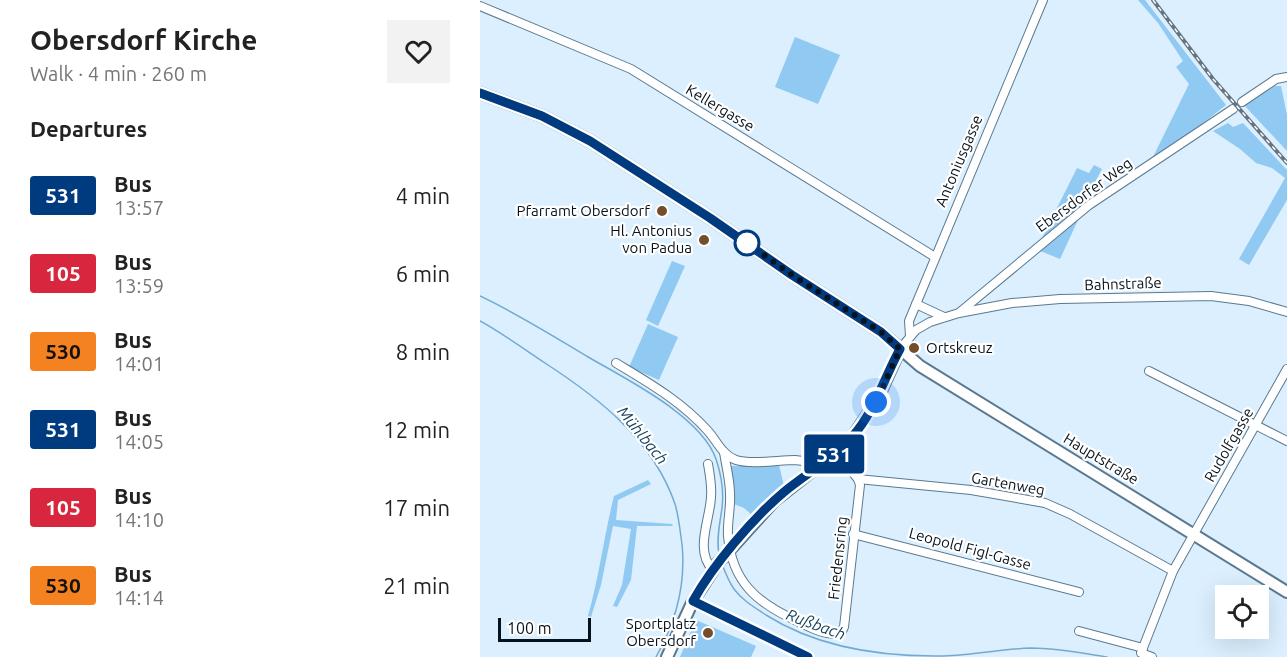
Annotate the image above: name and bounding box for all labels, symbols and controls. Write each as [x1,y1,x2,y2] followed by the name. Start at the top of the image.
[387,20,450,83] button: heart
[30,24,257,55] text: Obersdorf Kirche
[30,62,207,85] text: Walk · 4 min · 260 m
[683,81,757,135] street label: Kellergasse
[932,112,985,209] street label: Antoniusgasse
[30,116,147,141] text: Departures
[1032,154,1135,235] street label: Ebersdorfer Weg
[114,171,152,196] text: Bus
[45,183,81,207] text: 531
[396,183,450,208] text: 4 min
[114,196,164,219] text: 13:57
[516,202,650,219] place label: Pfarramt Obersdorf
[655,204,669,218] marker: Pfarramt Obersdorf
[610,222,692,256] place label: Hl. Antonius von Padua
[734,230,760,256] unlabelled marker
[697,233,711,247] marker: Hl. Antonius von Padua
[114,249,152,274] text: Bus
[45,261,81,285] text: 105
[396,261,450,286] text: 6 min
[114,274,164,297] text: 13:59
[1084,274,1162,293] street label: Bahnstraße
[114,327,152,352] text: Bus
[45,339,81,363] text: 530
[396,339,450,364] text: 8 min
[926,339,993,356] place label: Ortskreuz
[907,341,921,355] marker: Ortskreuz
[114,352,164,375] text: 14:01
[861,387,891,417] your location
[614,402,672,468] water label: Mühlbach
[114,405,152,430] text: Bus
[1201,405,1257,485] street label: Rudolfgasse
[45,417,81,441] text: 531
[383,417,450,442] text: 12 min
[114,430,164,453] text: 14:05
[1061,430,1142,488] street label: Hauptstraße
[800,434,868,474] line badge: 531
[816,442,852,466] text: 531
[970,469,1046,498] street label: Gartenweg
[114,483,152,508] text: Bus
[45,495,81,519] text: 105
[383,495,450,520] text: 17 min
[114,508,164,531] text: 14:10
[825,515,850,601] street label: Friedensring
[907,524,1033,573] street label: Leopold Figl-Gasse
[114,561,152,586] text: Bus
[45,573,81,597] text: 530
[383,573,450,598] text: 21 min
[1215,585,1269,639] map controls
[1215,585,1269,639] button: locate
[114,586,164,609] text: 14:14
[784,605,848,643] water label: Rußbach
[498,615,591,642] scale bar
[626,615,696,649] place label: Sportplatz Obersdorf
[507,619,552,637] text: 100 m
[701,626,715,640] marker: Sportplatz Obersdorf

